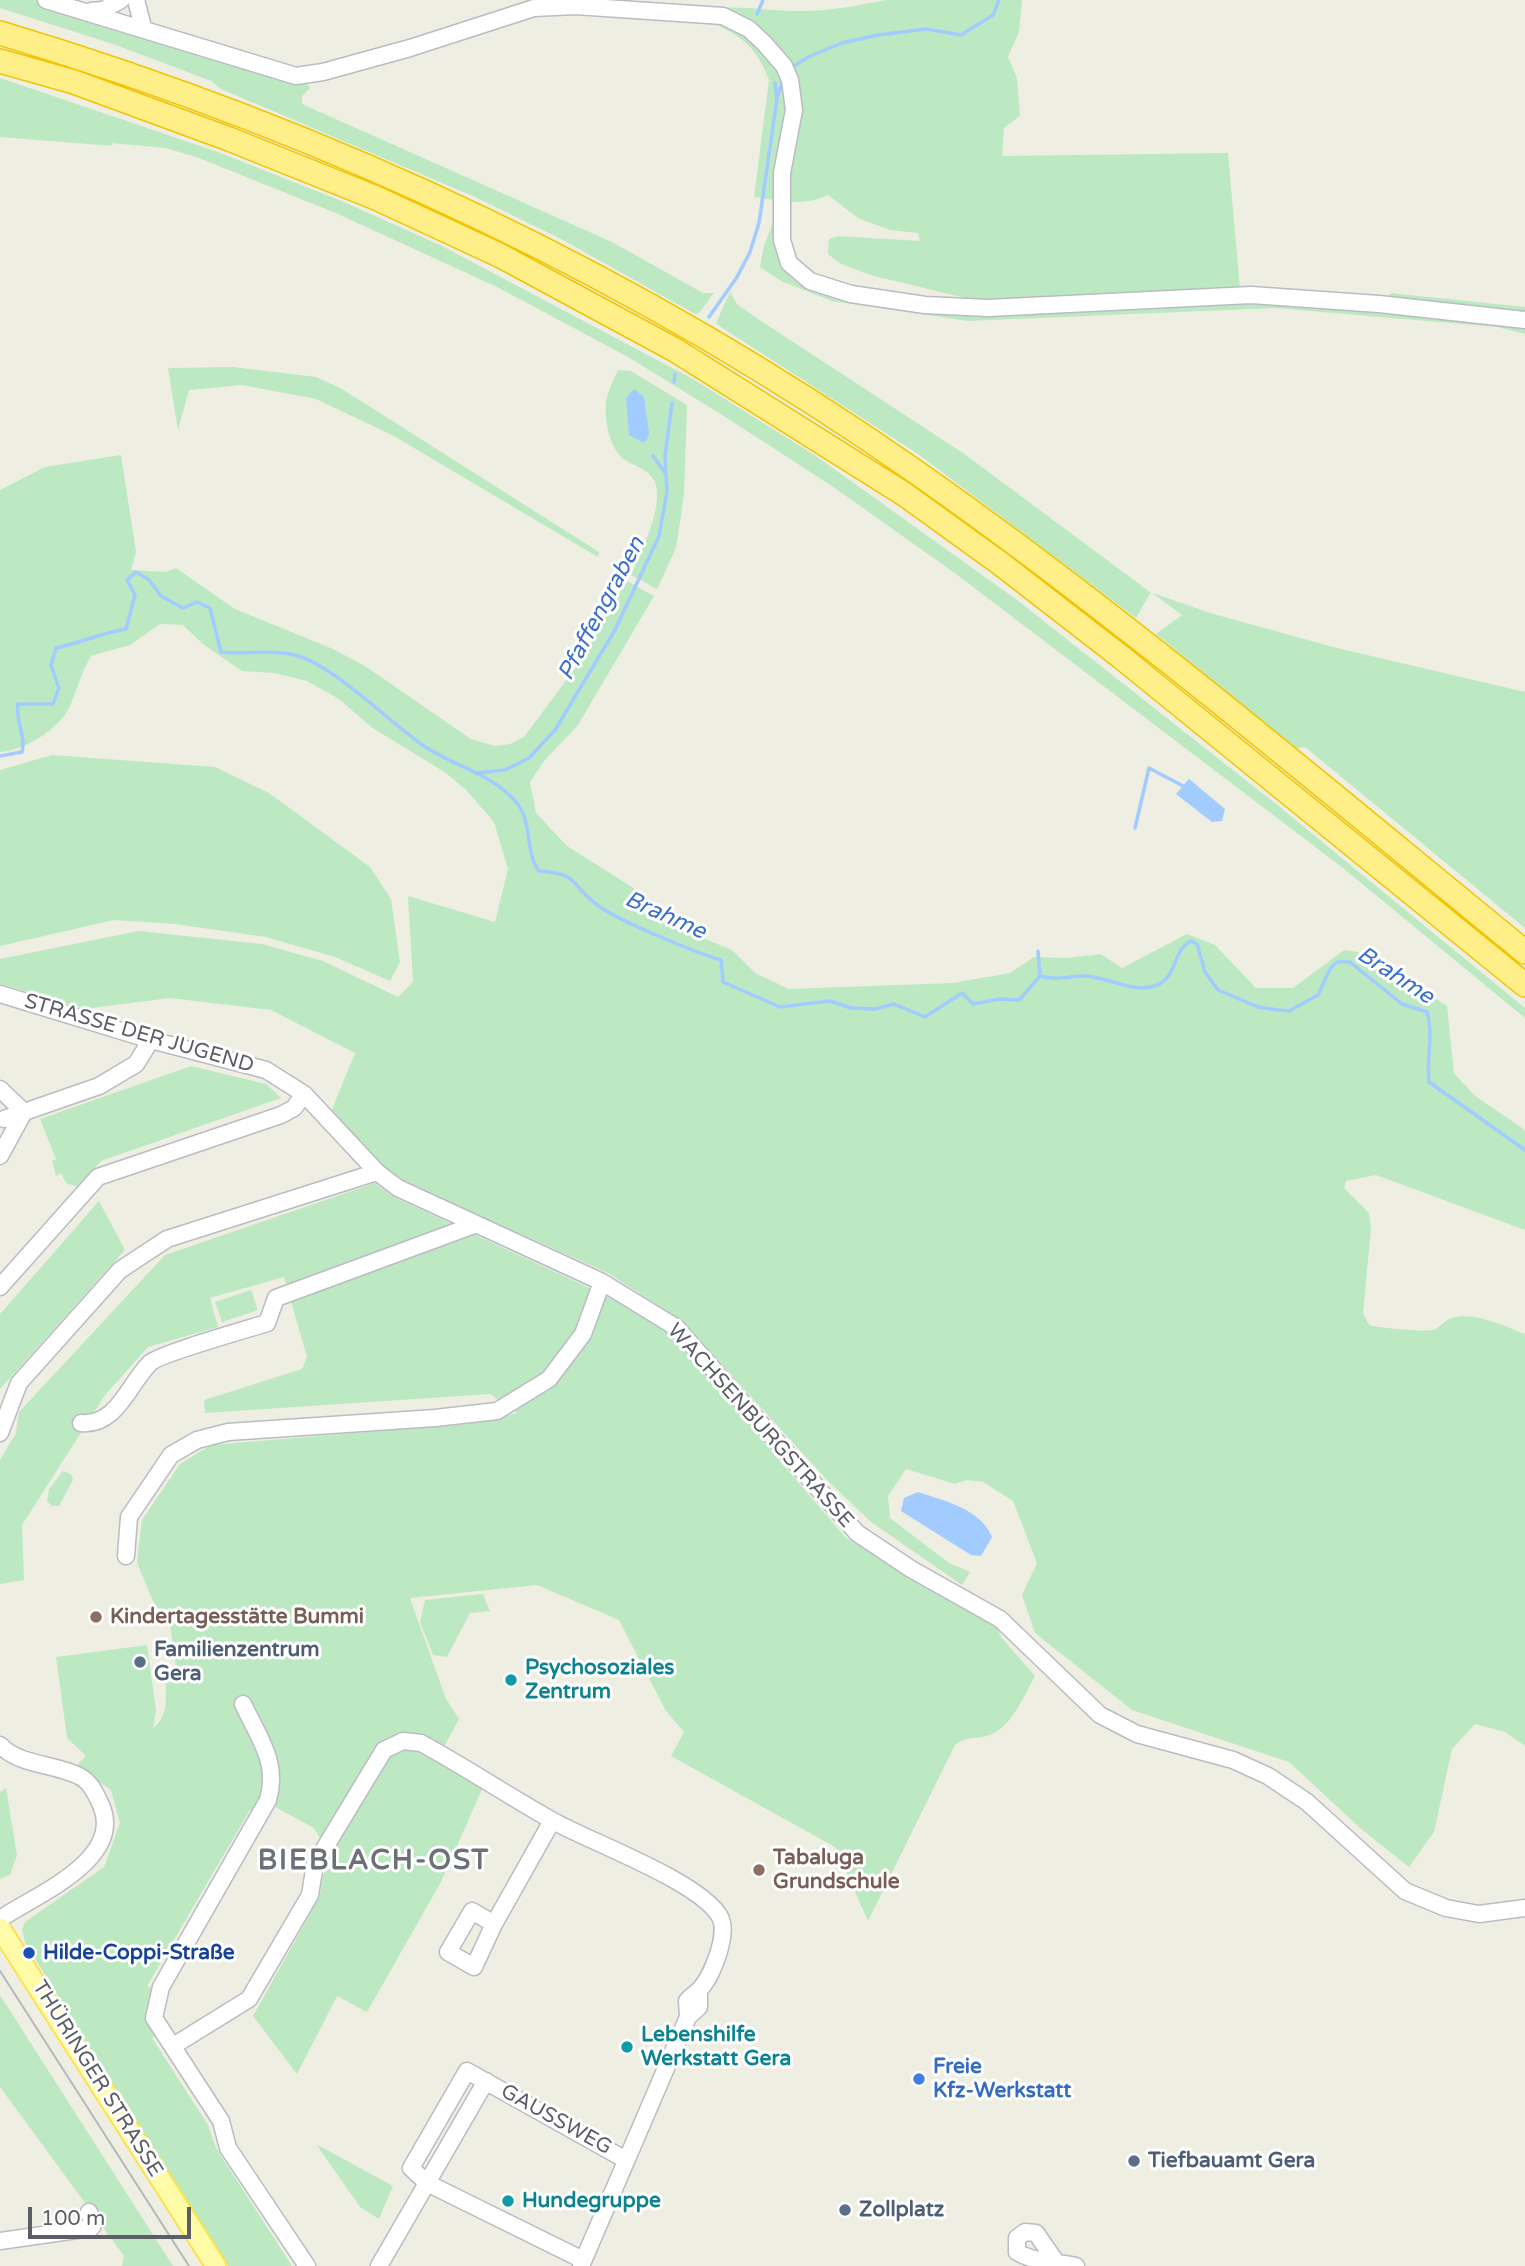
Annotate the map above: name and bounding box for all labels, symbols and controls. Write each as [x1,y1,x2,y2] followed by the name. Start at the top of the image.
[553,533,651,685] water label: Pfaffengraben
[620,886,710,946] water label: Brahme
[1352,941,1438,1011] water label: Brahme
[21,989,257,1079] street label: STRASSE DER JUGEND
[662,1319,858,1533] street label: WACHSENBURGSTRASSE
[110,1604,364,1630] place label: Kindertagesstätte Bummi
[88,1609,104,1625] marker: Kindertagesstätte Bummi
[154,1637,320,1687] place label: Familienzentrum Gera
[132,1654,148,1670] marker: Familienzentrum Gera
[525,1655,674,1705] place label: Psychosoziales Zentrum
[503,1672,519,1688] marker: Psychosoziales Zentrum
[259,1845,489,1879] district label: BIEBLACH-OST
[773,1845,900,1895] place label: Tabaluga Grundschule
[751,1862,767,1878] marker: Tabaluga Grundschule
[43,1940,235,1966] place label: Hilde-Coppi-Straße
[21,1945,37,1961] marker: Hilde-Coppi-Straße
[26,1976,168,2182] street label: THÜRINGER STRASSE
[641,2022,791,2072] place label: Lebenshilfe Werkstatt Gera
[619,2039,635,2055] marker: Lebenshilfe Werkstatt Gera
[933,2054,1071,2104] place label: Freie Kfz-Werkstatt
[911,2071,927,2087] marker: Freie Kfz-Werkstatt
[496,2079,616,2161] street label: GAUSSWEG
[1148,2148,1315,2174] place label: Tiefbauamt Gera
[1126,2153,1142,2169] marker: Tiefbauamt Gera
[522,2188,661,2214] place label: Hundegruppe
[32,2192,194,2236] scale bar
[500,2193,516,2209] marker: Hundegruppe
[859,2197,944,2223] place label: Zollplatz
[837,2202,853,2218] marker: Zollplatz
[41,2206,105,2231] text: 100 m

